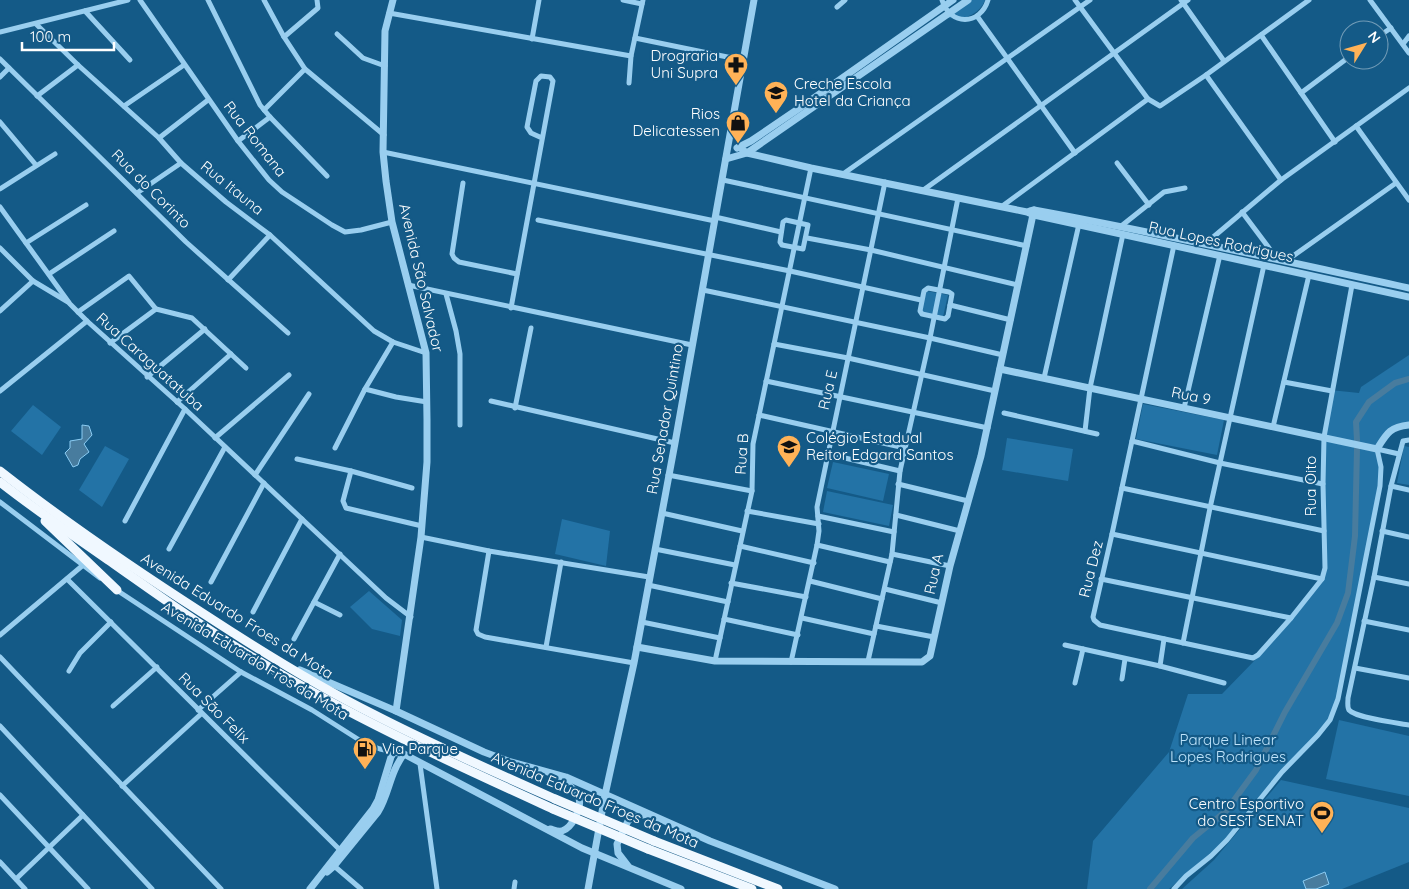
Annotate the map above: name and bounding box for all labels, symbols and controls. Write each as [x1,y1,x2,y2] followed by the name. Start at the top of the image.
[22,20,115,52] scale bar
[1339,20,1389,70] north arrow
[30,27,71,46] text: 100 m
[1364,28,1385,47] text: N
[651,46,718,82] place label: Drograria Uni Supra
[723,52,749,86] pharmacy icon: Drograria Uni Supra
[794,74,911,110] place label: Creche Escola Hotel da Criança
[763,80,789,114] school or university icon: Creche Escola Hotel da Criança
[220,97,291,180] street label: Rua Romana
[632,104,720,140] place label: Rios Delicatessen
[725,110,751,144] shop icon: Rios Delicatessen
[108,145,195,232] street label: Rua do Corinto
[197,156,268,219] street label: Rua Itauna
[395,202,448,354] street label: Avenida São Salvador
[1147,217,1295,266] street label: Rua Lopes Rodrigues
[93,308,208,415] street label: Rua Caraguatatuba
[642,342,687,496] street label: Rua Senador Quintino
[814,368,841,412] street label: Rua E
[1170,382,1213,409] street label: Rua 9
[806,428,953,464] place label: Colégio Estadual Reitor Edgard Santos
[731,432,752,475] street label: Rua B
[776,434,802,468] school or university icon: Colégio Estadual Reitor Edgard Santos
[1301,456,1320,516] street label: Rua Oito
[1074,538,1107,599] street label: Rua Dez
[138,548,337,683] street label: Avenida Eduardo Froes da Mota
[920,551,947,596] street label: Rua A
[158,597,352,724] street label: Avenida Eduardo Fros da Mota
[175,668,254,747] street label: Rua São Felix
[1170,730,1286,766] park label: Parque Linear Lopes Rodrigues
[352,736,378,770] fuel station icon: Via Parque
[382,739,458,758] place label: Via Parque
[489,747,702,852] street label: Avenida Eduardo Froes da Mota
[1189,794,1304,830] place label: Centro Esportivo do SEST SENAT
[1309,800,1335,834] sports icon: Centro Esportivo do SEST SENAT

